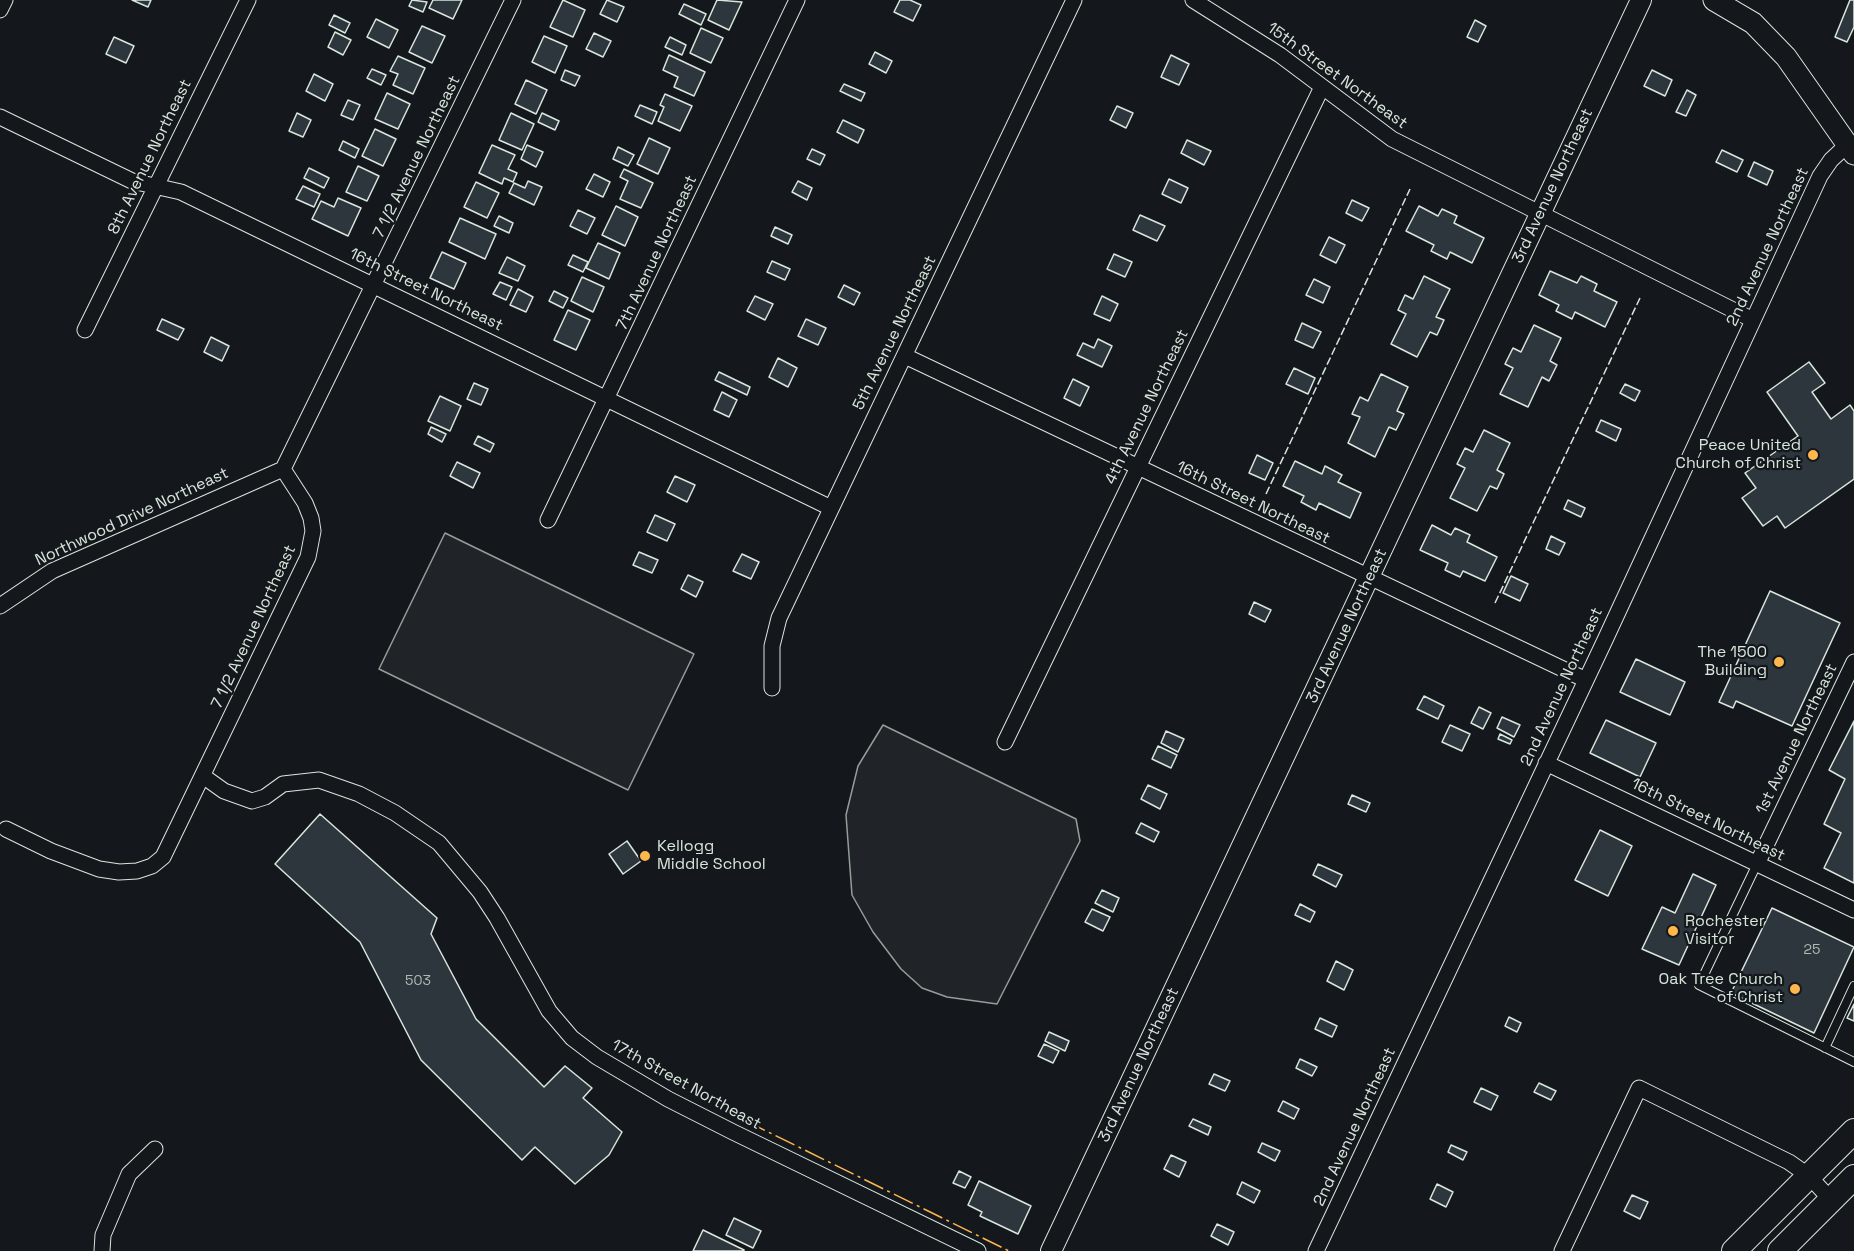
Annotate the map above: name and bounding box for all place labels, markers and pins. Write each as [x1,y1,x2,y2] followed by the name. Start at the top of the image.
[1676,436,1801,474] place label: Peace United Church of Christ
[1806,448,1820,462] marker: Peace United Church of Christ
[1697,643,1767,681] place label: The 1500 Building
[1772,655,1786,669] marker: The 1500 Building
[657,837,766,875] place label: Kellogg Middle School
[638,849,652,863] marker: Kellogg Middle School
[1685,912,1765,950] place label: Rochester Visitor
[1666,924,1680,938] marker: Rochester Visitor
[1659,970,1783,1008] place label: Oak Tree Church of Christ
[1788,982,1802,996] marker: Oak Tree Church of Christ

